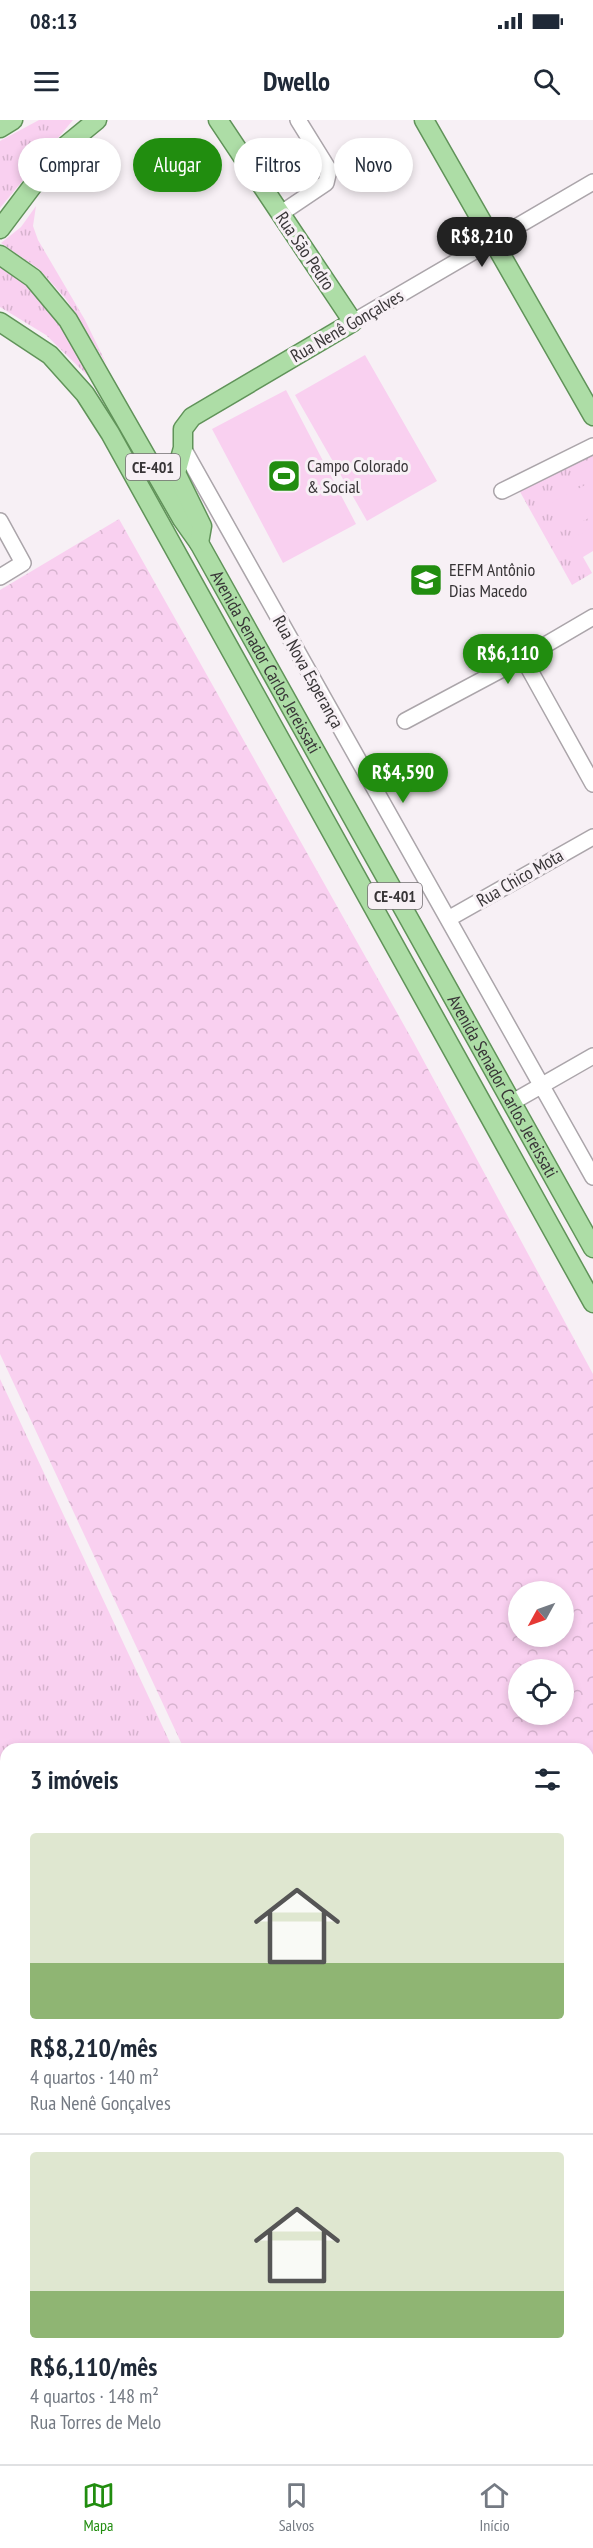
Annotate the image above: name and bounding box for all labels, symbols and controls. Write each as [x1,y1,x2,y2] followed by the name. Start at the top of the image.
[30,7,78,35] text: 08:13
[263,64,330,98] text: Dwello
[30,65,63,98] icon: menu
[530,65,563,98] icon: search
[18,138,121,192] chip: Comprar
[133,138,222,192] chip: Alugar
[234,138,322,192] chip: Filtros
[334,138,413,192] chip: Novo
[271,207,340,294] street label: Rua São Pedro
[427,217,537,268] pin: R$8,210
[451,223,513,249] text: R$8,210
[286,284,407,367] street label: Rua Nenê Gonçalves
[126,454,180,480] road number: CE-401
[307,454,409,498] place label: Campo Colorado & Social
[266,458,302,494] sports icon: Campo Colorado & Social
[449,558,535,602] place label: EEFM Antônio Dias Macedo
[408,562,444,598] school or university icon: EEFM Antônio Dias Macedo
[206,566,326,757] street label: Avenida Senador Carlos Jereissati
[268,611,349,732] street label: Rua Nova Esperança
[453,634,563,685] pin: R$6,110
[477,640,539,666] text: R$6,110
[348,753,458,804] pin: R$4,590
[372,759,434,785] text: R$4,590
[472,843,567,912] street label: Rua Chico Mota
[368,883,422,909] road number: CE-401
[443,990,563,1182] street label: Avenida Senador Carlos Jereissati
[508,1581,574,1647] north arrow
[508,1581,574,1725] map controls
[508,1659,574,1725] button: locate
[30,1763,118,1796] text: 3 imóveis
[531,1763,564,1796] icon: filters
[243,1872,351,1980] icon: home
[30,2031,157,2064] text: R$8,210/mês
[30,2064,159,2090] text: 4 quartos · 140 m²
[30,2090,171,2116] text: Rua Nenê Gonçalves
[243,2191,351,2299] icon: home
[30,2350,157,2383] text: R$6,110/mês
[30,2383,159,2409] text: 4 quartos · 148 m²
[30,2409,161,2435] text: Rua Torres de Melo
[82,2479,115,2535] tab: Mapa
[279,2479,314,2535] tab: Salvos
[478,2479,511,2535] tab: Início

